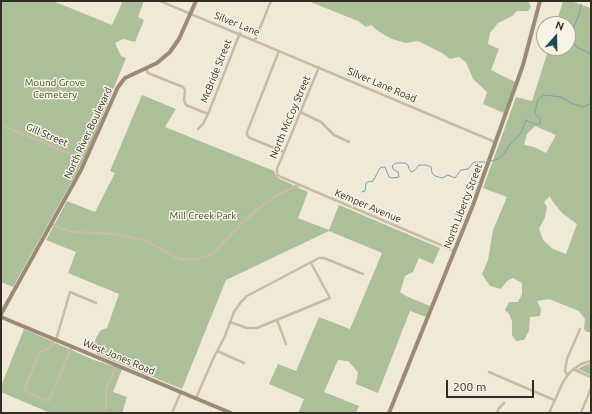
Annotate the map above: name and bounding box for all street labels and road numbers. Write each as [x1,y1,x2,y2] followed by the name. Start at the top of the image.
[212,9,262,39] street label: Silver Lane
[198,37,234,105] street label: McBride Street
[346,65,418,105] street label: Silver Lane Road
[267,74,313,160] street label: North McCoy Street
[62,85,114,181] street label: North River Boulevard
[24,121,70,149] street label: Gill Street
[441,162,485,250] street label: North Liberty Street
[333,187,403,225] street label: Kemper Avenue
[81,336,157,378] street label: West Jones Road

